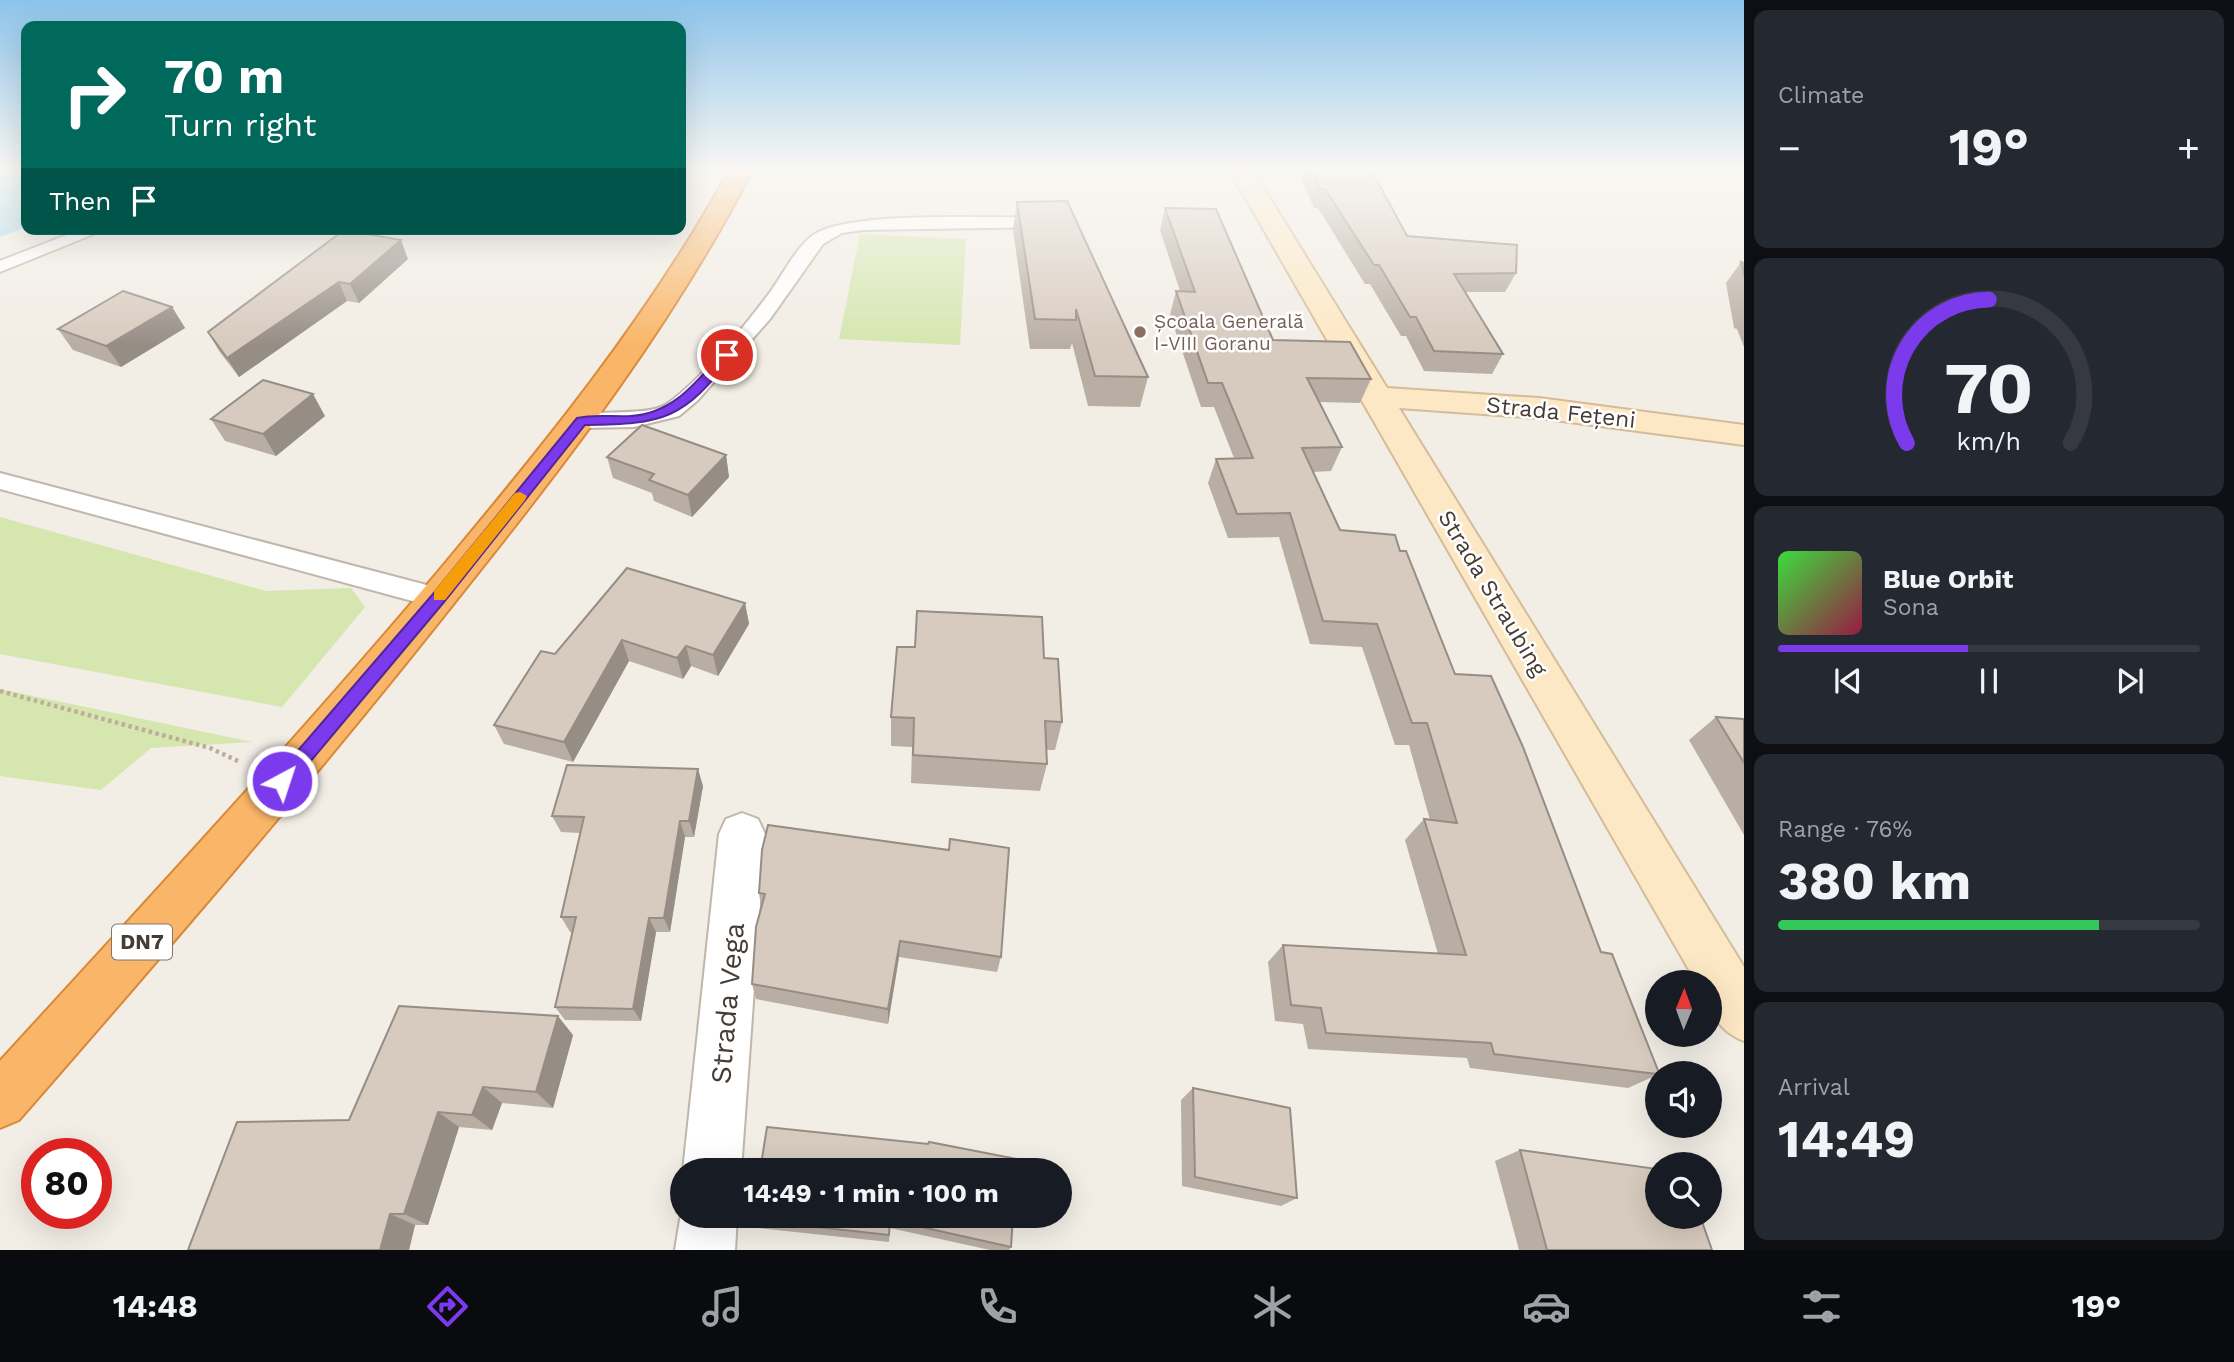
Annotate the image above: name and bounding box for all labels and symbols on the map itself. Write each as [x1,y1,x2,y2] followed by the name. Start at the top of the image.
[1154,310,1304,355] place label: Școala Generală I-VIII Goranu
[1132,324,1148,340] marker: Școala Generală I-VIII Goranu
[697,325,757,385] pin
[1485,391,1637,434] street label: Strada Fețeni
[1432,505,1553,682] street label: Strada Straubing
[245,744,319,818] position arrow
[704,921,751,1085] street label: Strada Vega
[112,925,172,960] road number: DN7
[1645,970,1722,1046] north arrow
[21,1138,112,1229] speed limit sign: 80

